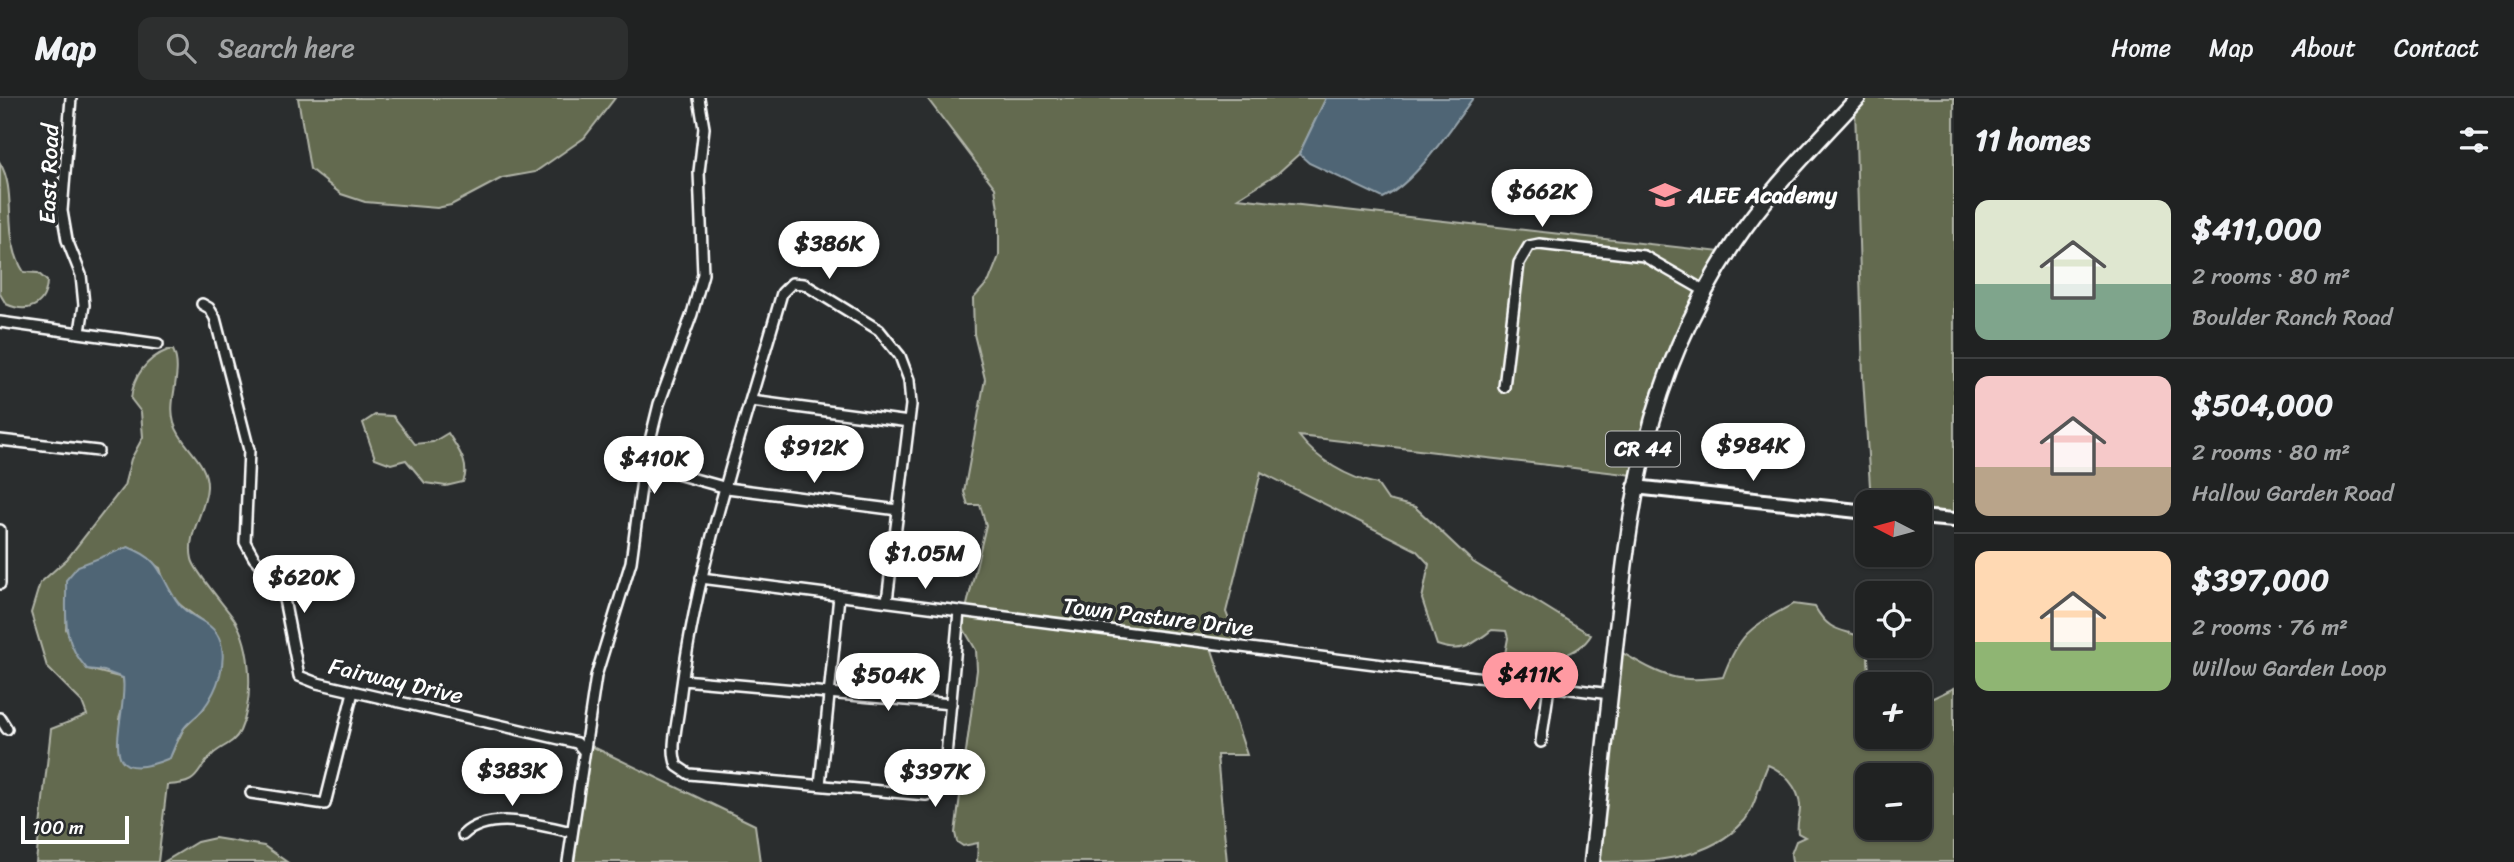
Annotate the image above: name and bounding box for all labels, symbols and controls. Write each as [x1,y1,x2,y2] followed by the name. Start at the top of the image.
[138,17,628,80] search box
[35,19,96,77] text: Map
[218,25,355,71] text: Search here
[2111,27,2171,69] text: Home
[2209,27,2253,69] text: Map
[2291,27,2356,69] text: About
[2394,27,2479,69] text: Contact
[162,29,200,67] icon: search
[1975,113,2090,167] text: 11 homes
[27,121,71,225] street label: East Road
[2455,121,2493,159] icon: filters
[1493,170,1591,229] pin: $662K
[1508,171,1576,212] text: $662K
[1687,175,1838,216] place label: ALEE Academy
[1648,178,1682,212] school or university icon: ALEE Academy
[2192,202,2322,256] text: $411,000
[780,222,878,281] pin: $386K
[794,223,864,264] text: $386K
[2031,228,2115,312] icon: home
[2192,256,2350,297] text: 2 rooms · 80 m²
[2192,297,2392,338] text: Boulder Ranch Road
[2192,378,2333,432] text: $504,000
[2031,404,2115,488] icon: home
[1704,424,1802,483] pin: $984K
[1717,425,1789,466] text: $984K
[765,426,863,485] pin: $912K
[781,427,847,468] text: $912K
[1606,432,1680,466] road number: CR 44
[2192,432,2350,473] text: 2 rooms · 80 m²
[605,436,703,496] pin: $410K
[620,438,688,479] text: $410K
[2192,473,2394,514] text: Hallow Garden Road
[1855,490,1932,567] north arrow
[1855,490,1932,840] map controls
[868,532,982,591] pin: $1.05M
[885,533,965,574] text: $1.05M
[2192,553,2329,607] text: $397,000
[255,556,353,615] pin: $620K
[269,557,339,598] text: $620K
[2031,579,2115,663] icon: home
[1855,581,1932,658] button: locate
[1060,585,1256,649] street label: Town Pasture Drive
[2192,607,2348,648] text: 2 rooms · 76 m²
[325,646,468,716] street label: Fairway Drive
[2192,648,2386,689] text: Willow Garden Loop
[1481,652,1579,712] pin: $411K
[839,654,937,713] pin: $504K
[1498,654,1562,695] text: $411K
[852,655,924,696] text: $504K
[1855,672,1932,749] button: +
[463,748,561,808] pin: $383K
[478,750,546,791] text: $383K
[886,750,984,809] pin: $397K
[900,751,970,792] text: $397K
[1855,763,1932,840] button: −
[32,811,84,844] text: 100 m
[21,813,130,845] scale bar

